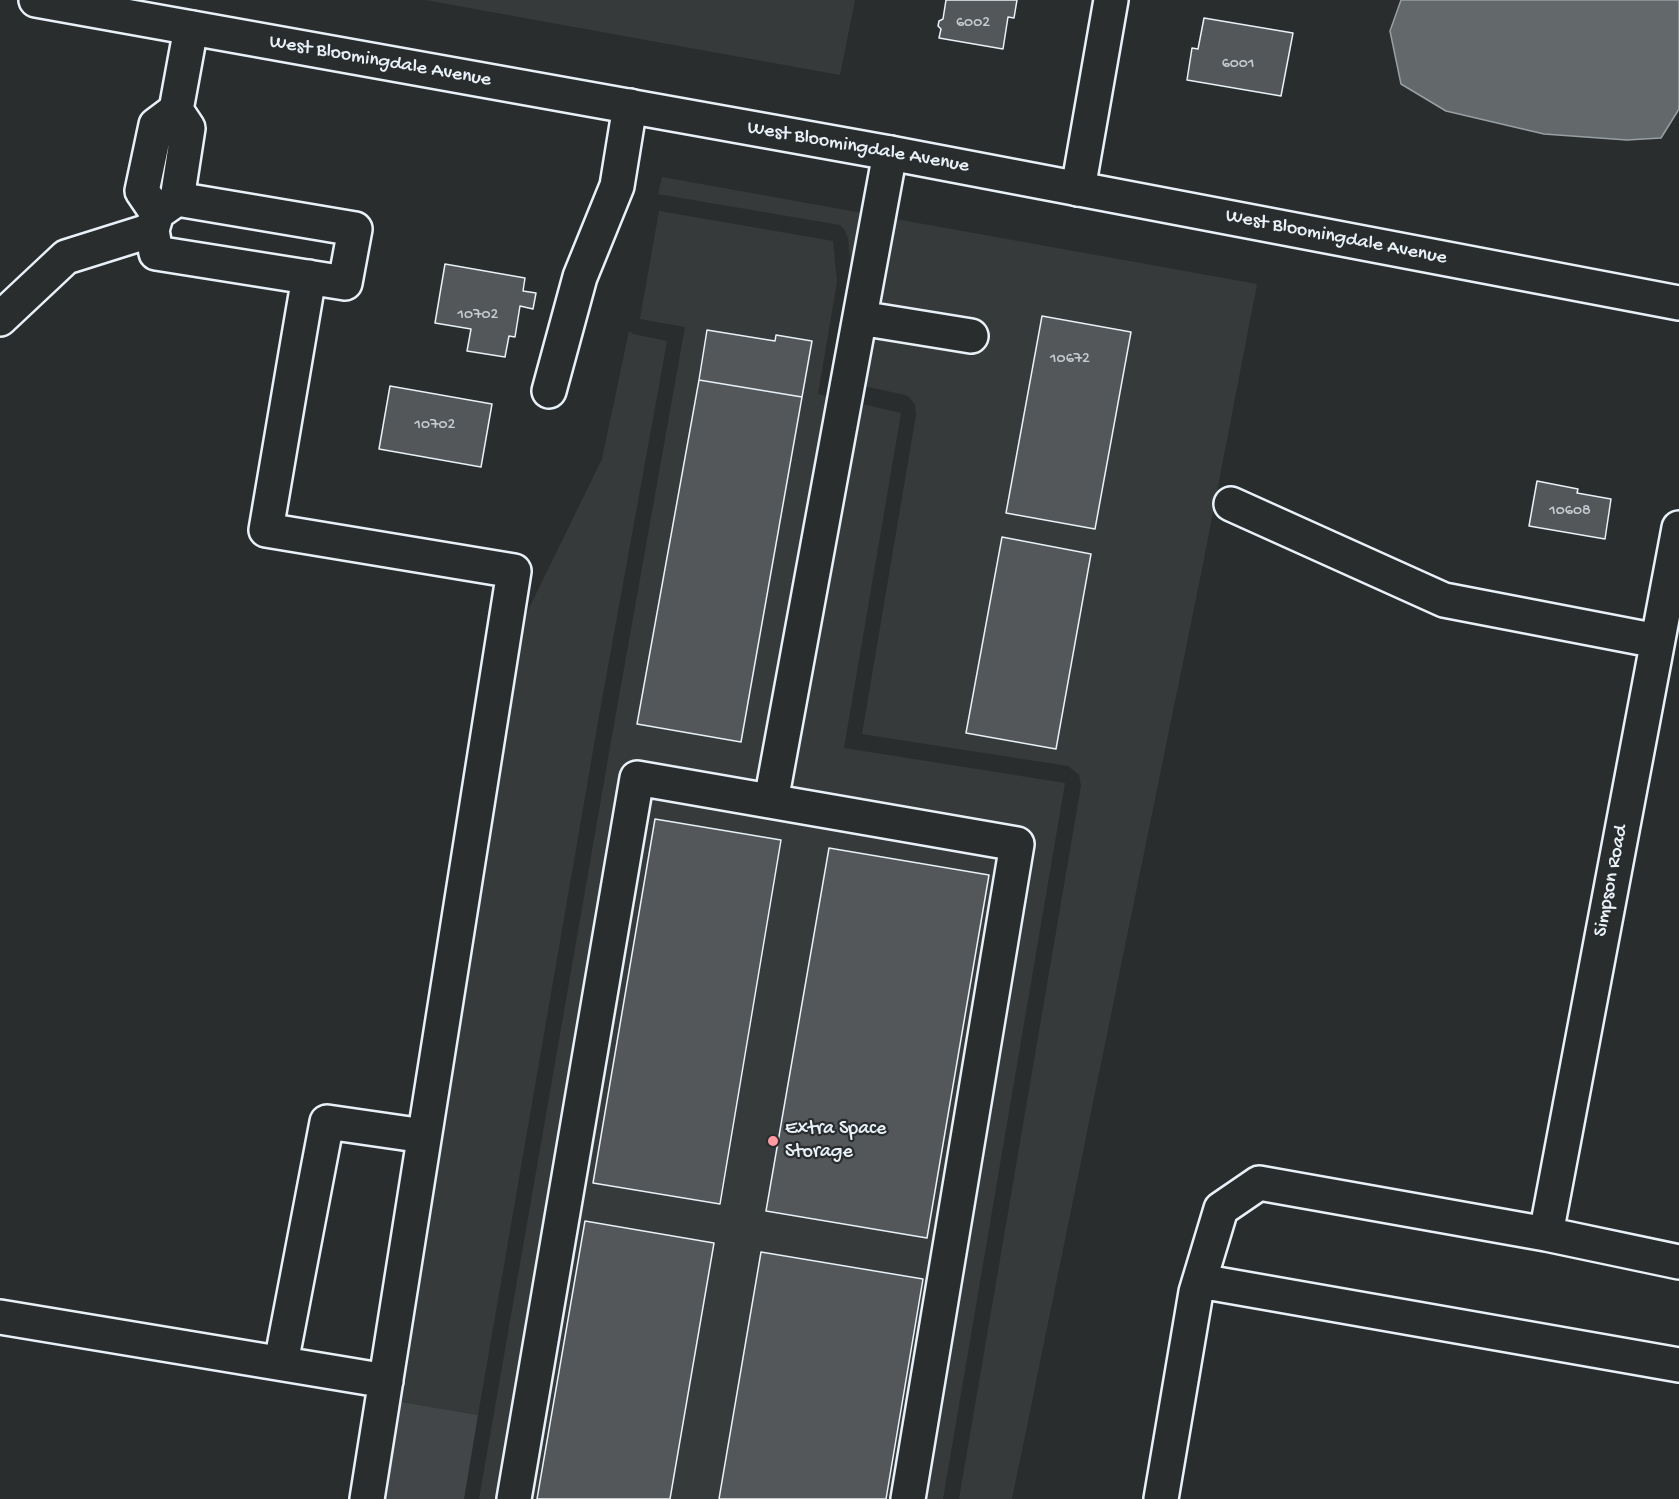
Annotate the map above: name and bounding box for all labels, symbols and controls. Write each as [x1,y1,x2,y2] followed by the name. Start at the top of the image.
[956,14,990,34] house number: 6002
[267,31,493,93] street label: West Bloomingdale Avenue
[1222,55,1254,75] house number: 6001
[745,117,971,179] street label: West Bloomingdale Avenue
[1223,205,1449,271] street label: West Bloomingdale Avenue
[458,306,498,326] house number: 10702
[1050,350,1090,370] house number: 10672
[415,416,455,436] house number: 10702
[1549,502,1591,522] house number: 10608
[1589,823,1635,939] street label: Simpson Road
[785,1118,886,1165] place label: Extra Space Storage
[766,1134,780,1148] marker: Extra Space Storage

